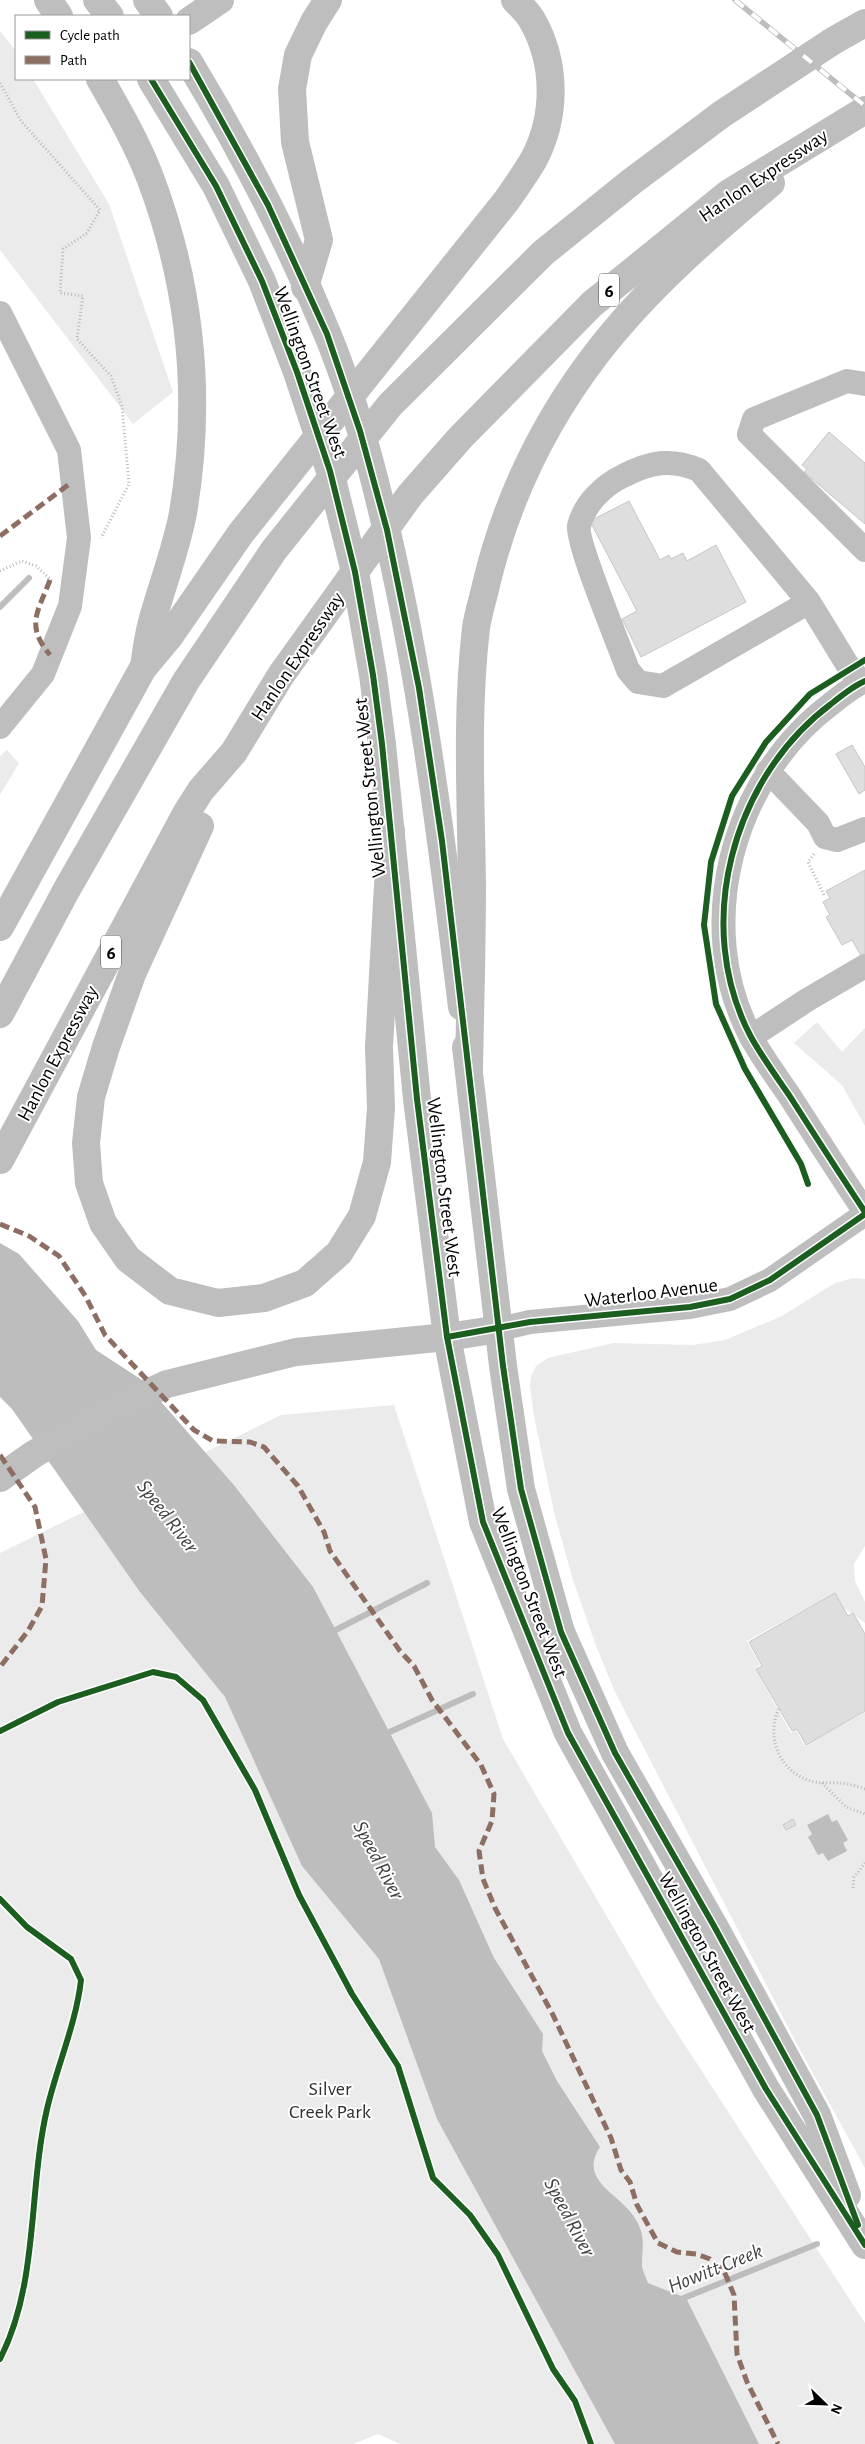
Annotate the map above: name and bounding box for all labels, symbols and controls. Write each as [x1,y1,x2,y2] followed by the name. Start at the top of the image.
[15,15,190,80] legend
[60,28,120,43] text: Cycle path
[60,53,87,68] text: Path
[696,125,832,226] street label: Hanlon Expressway
[599,274,619,306] road number: 6
[270,284,351,461] street label: Wellington Street West
[248,588,348,724] street label: Hanlon Expressway
[351,696,389,879] street label: Wellington Street West
[101,936,121,969] road number: 6
[14,982,102,1125] street label: Hanlon Expressway
[423,1096,465,1279] street label: Wellington Street West
[583,1275,719,1311] street label: Waterloo Avenue
[132,1476,203,1558] water label: Speed River
[487,1504,571,1681] street label: Wellington Street West
[348,1818,408,1904] water label: Speed River
[655,1869,760,2037] street label: Wellington Street West
[289,2079,371,2122] park label: Silver Creek Park
[539,2175,599,2261] water label: Speed River
[665,2240,766,2297] water label: Howitt Creek
[800,2379,850,2429] north arrow
[828,2401,844,2416] text: N

